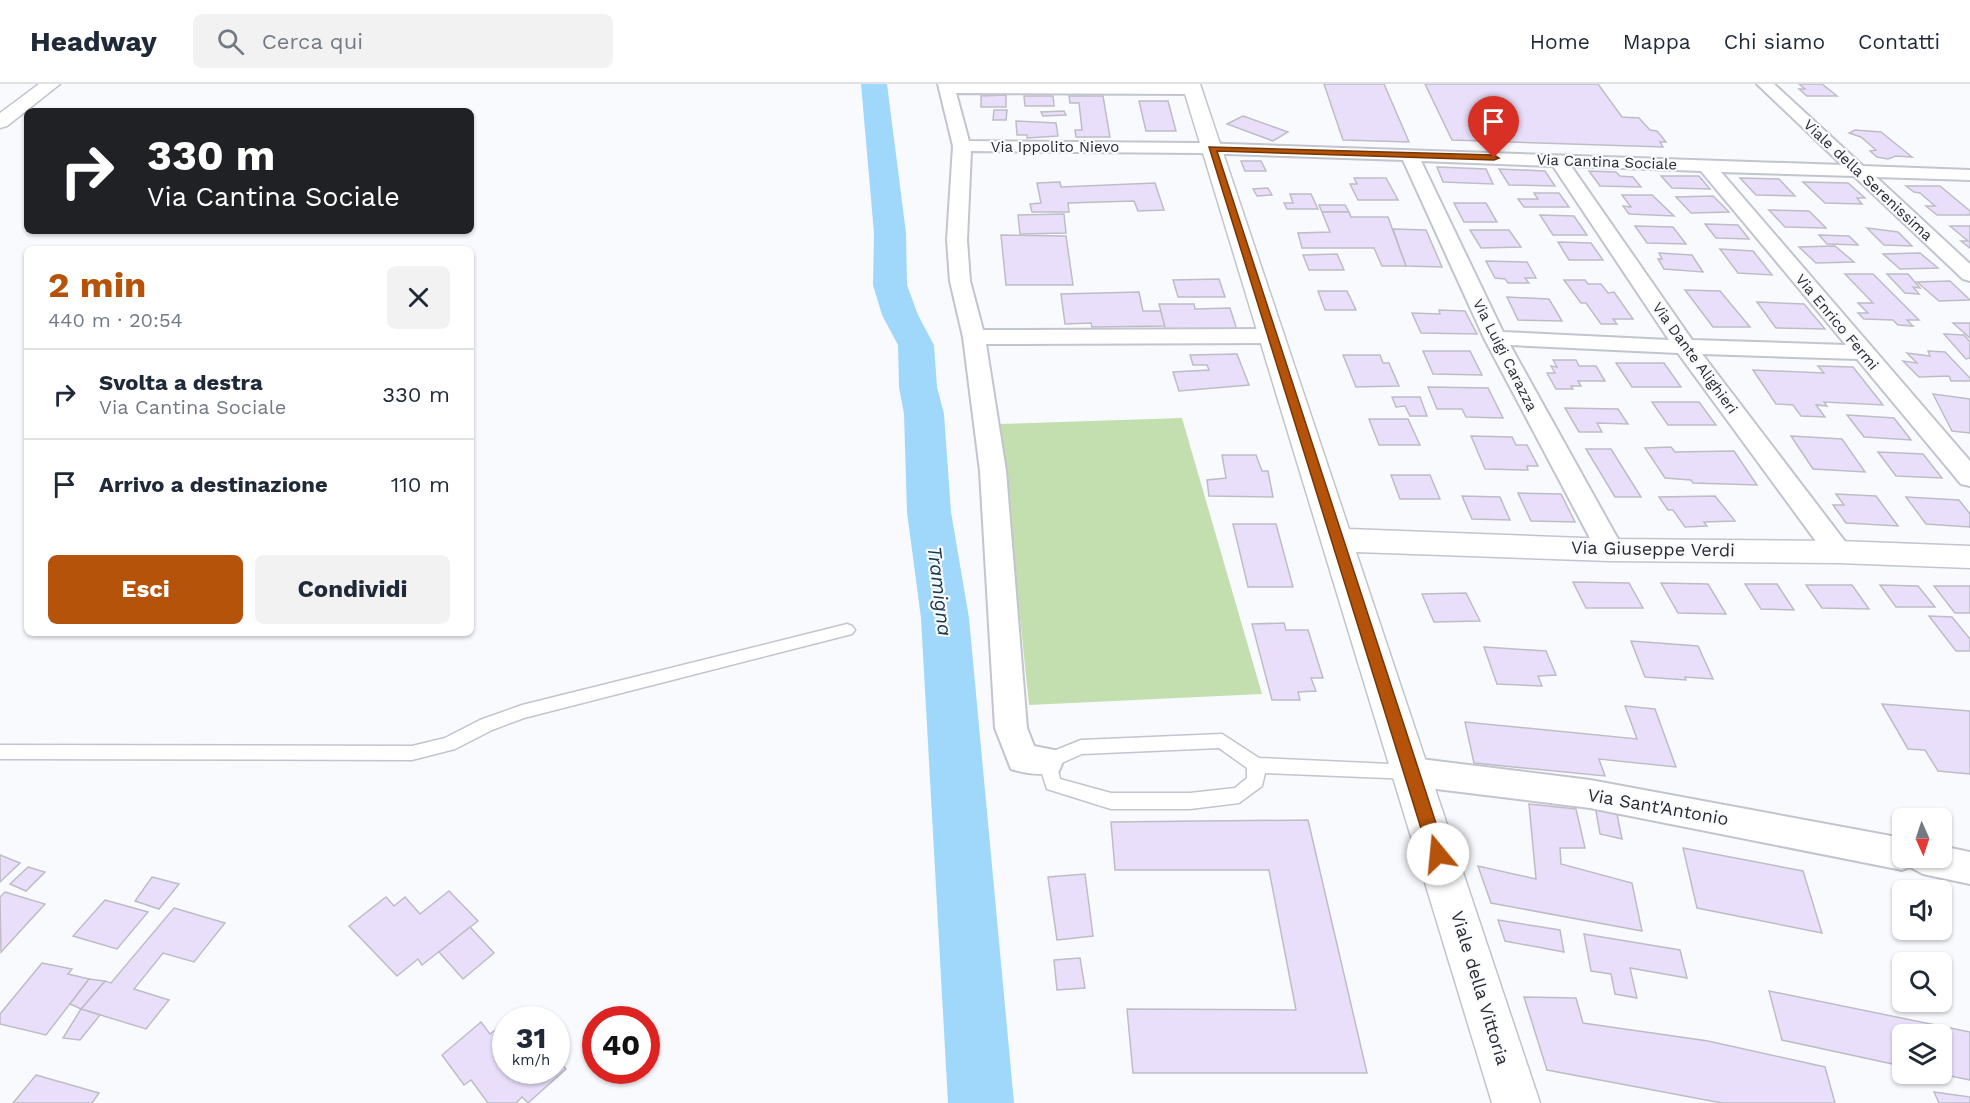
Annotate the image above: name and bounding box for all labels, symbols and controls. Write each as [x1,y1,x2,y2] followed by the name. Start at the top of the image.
[193,14,613,68] search box
[30,25,157,58] text: Headway
[214,25,247,58] icon: search
[262,29,363,54] text: Cerca qui
[1530,29,1590,54] text: Home
[1623,29,1691,54] text: Mappa
[1724,29,1825,54] text: Chi siamo
[1858,29,1940,54] text: Contatti
[1468,96,1519,158] pin
[1477,105,1510,138] icon: arrive
[1800,116,1937,245] street label: Viale della Serenissima
[147,131,275,180] text: 330 m
[48,132,126,210] icon: right
[991,138,1119,156] street label: Via Ippolito Nievo
[1536,151,1678,173] street label: Via Cantina Sociale
[147,181,400,213] text: Via Cantina Sociale
[48,264,146,306] text: 2 min
[387,266,450,329] button: close
[1792,270,1882,374] street label: Via Enrico Fermi
[1469,296,1541,415] street label: Via Luigi Carazza
[1649,299,1741,417] street label: Via Dante Alighieri
[48,308,183,332] text: 440 m · 20:54
[99,370,263,395] text: Svolta a destra
[48,378,81,411] icon: right
[382,382,450,407] text: 330 m
[99,395,286,419] text: Via Cantina Sociale
[48,468,81,501] icon: arrive
[99,472,328,497] text: Arrivo a destinazione
[391,472,450,497] text: 110 m
[1571,537,1735,560] street label: Via Giuseppe Verdi
[923,545,957,637] water label: Tramigna
[48,555,243,624] button: Esci
[255,555,450,624] button: Condividi
[1586,784,1730,829] street label: Via Sant'Antonio
[1892,808,1952,868] north arrow
[1892,808,1952,1084] map controls
[1406,822,1470,886] position arrow
[1892,880,1952,940] button: sound
[1447,908,1514,1068] street label: Viale della Vittoria
[1892,952,1952,1012] button: search
[582,1006,660,1084] speed limit sign: 40
[516,1020,546,1055] text: 31
[1892,1024,1952,1084] button: layers
[512,1051,550,1069] text: km/h

